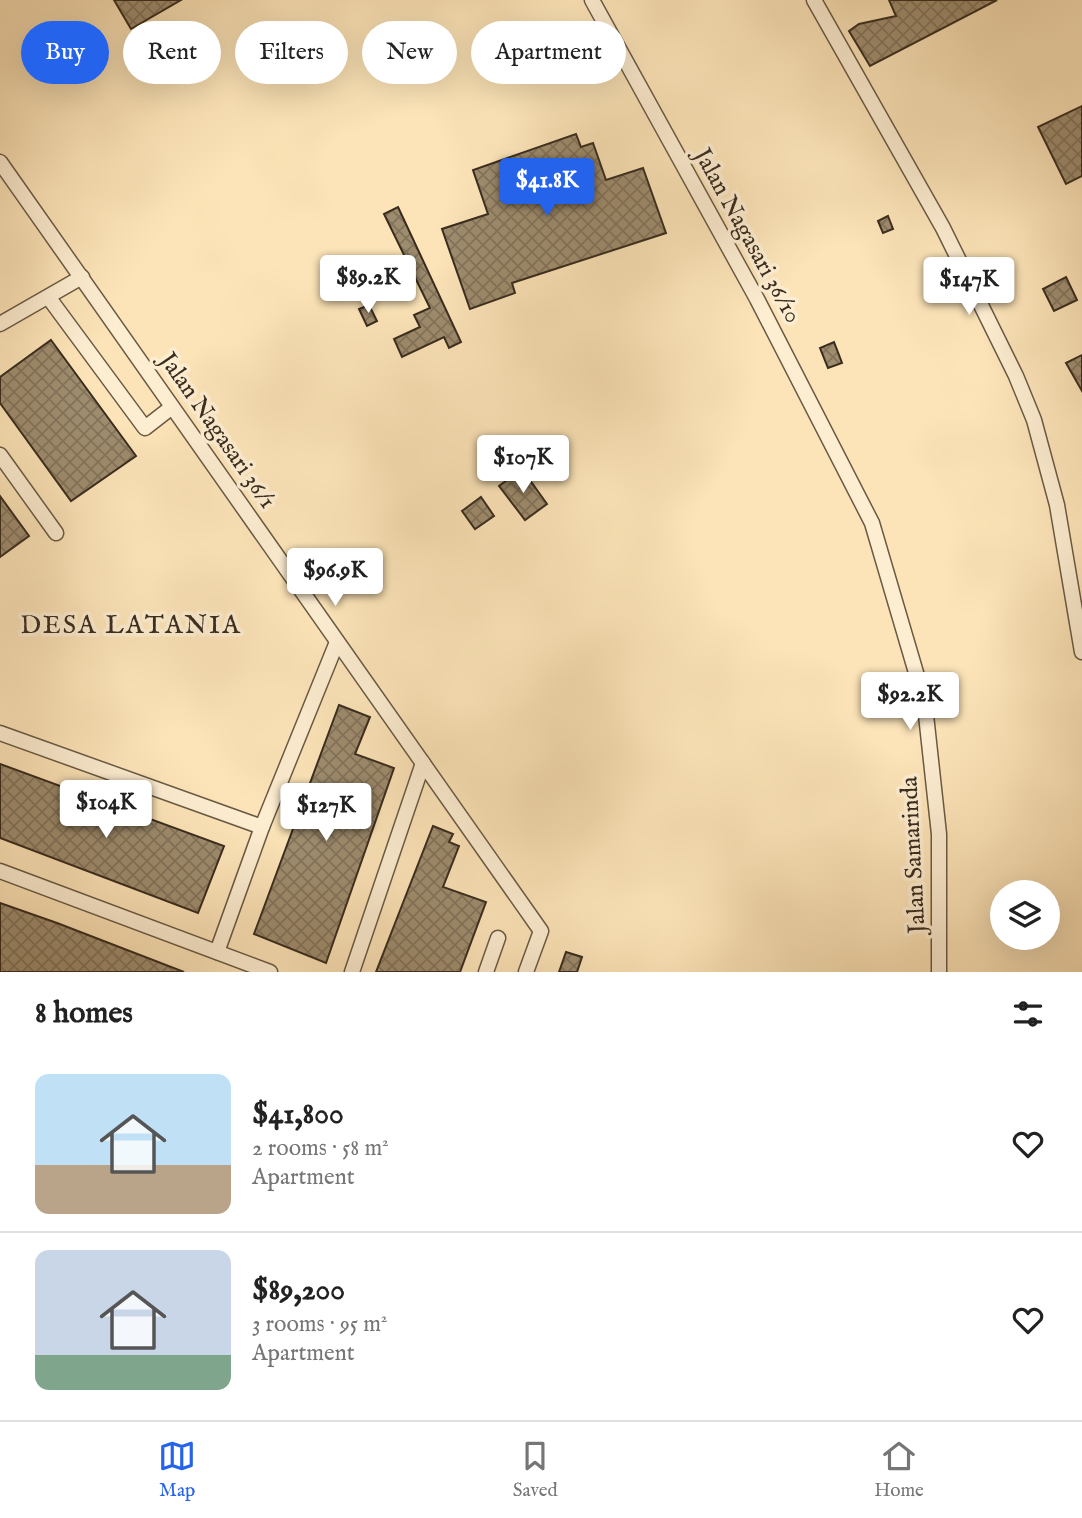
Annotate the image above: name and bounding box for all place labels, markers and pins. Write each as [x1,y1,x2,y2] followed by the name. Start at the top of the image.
[490,158,604,218] pin: $41.8K
[311,256,425,315] pin: $89.2K
[920,258,1018,317] pin: $147K
[474,435,572,495] pin: $107K
[278,548,392,608] pin: $96.9K
[853,672,967,732] pin: $92.2K
[57,780,155,840] pin: $104K
[277,784,375,843] pin: $127K

